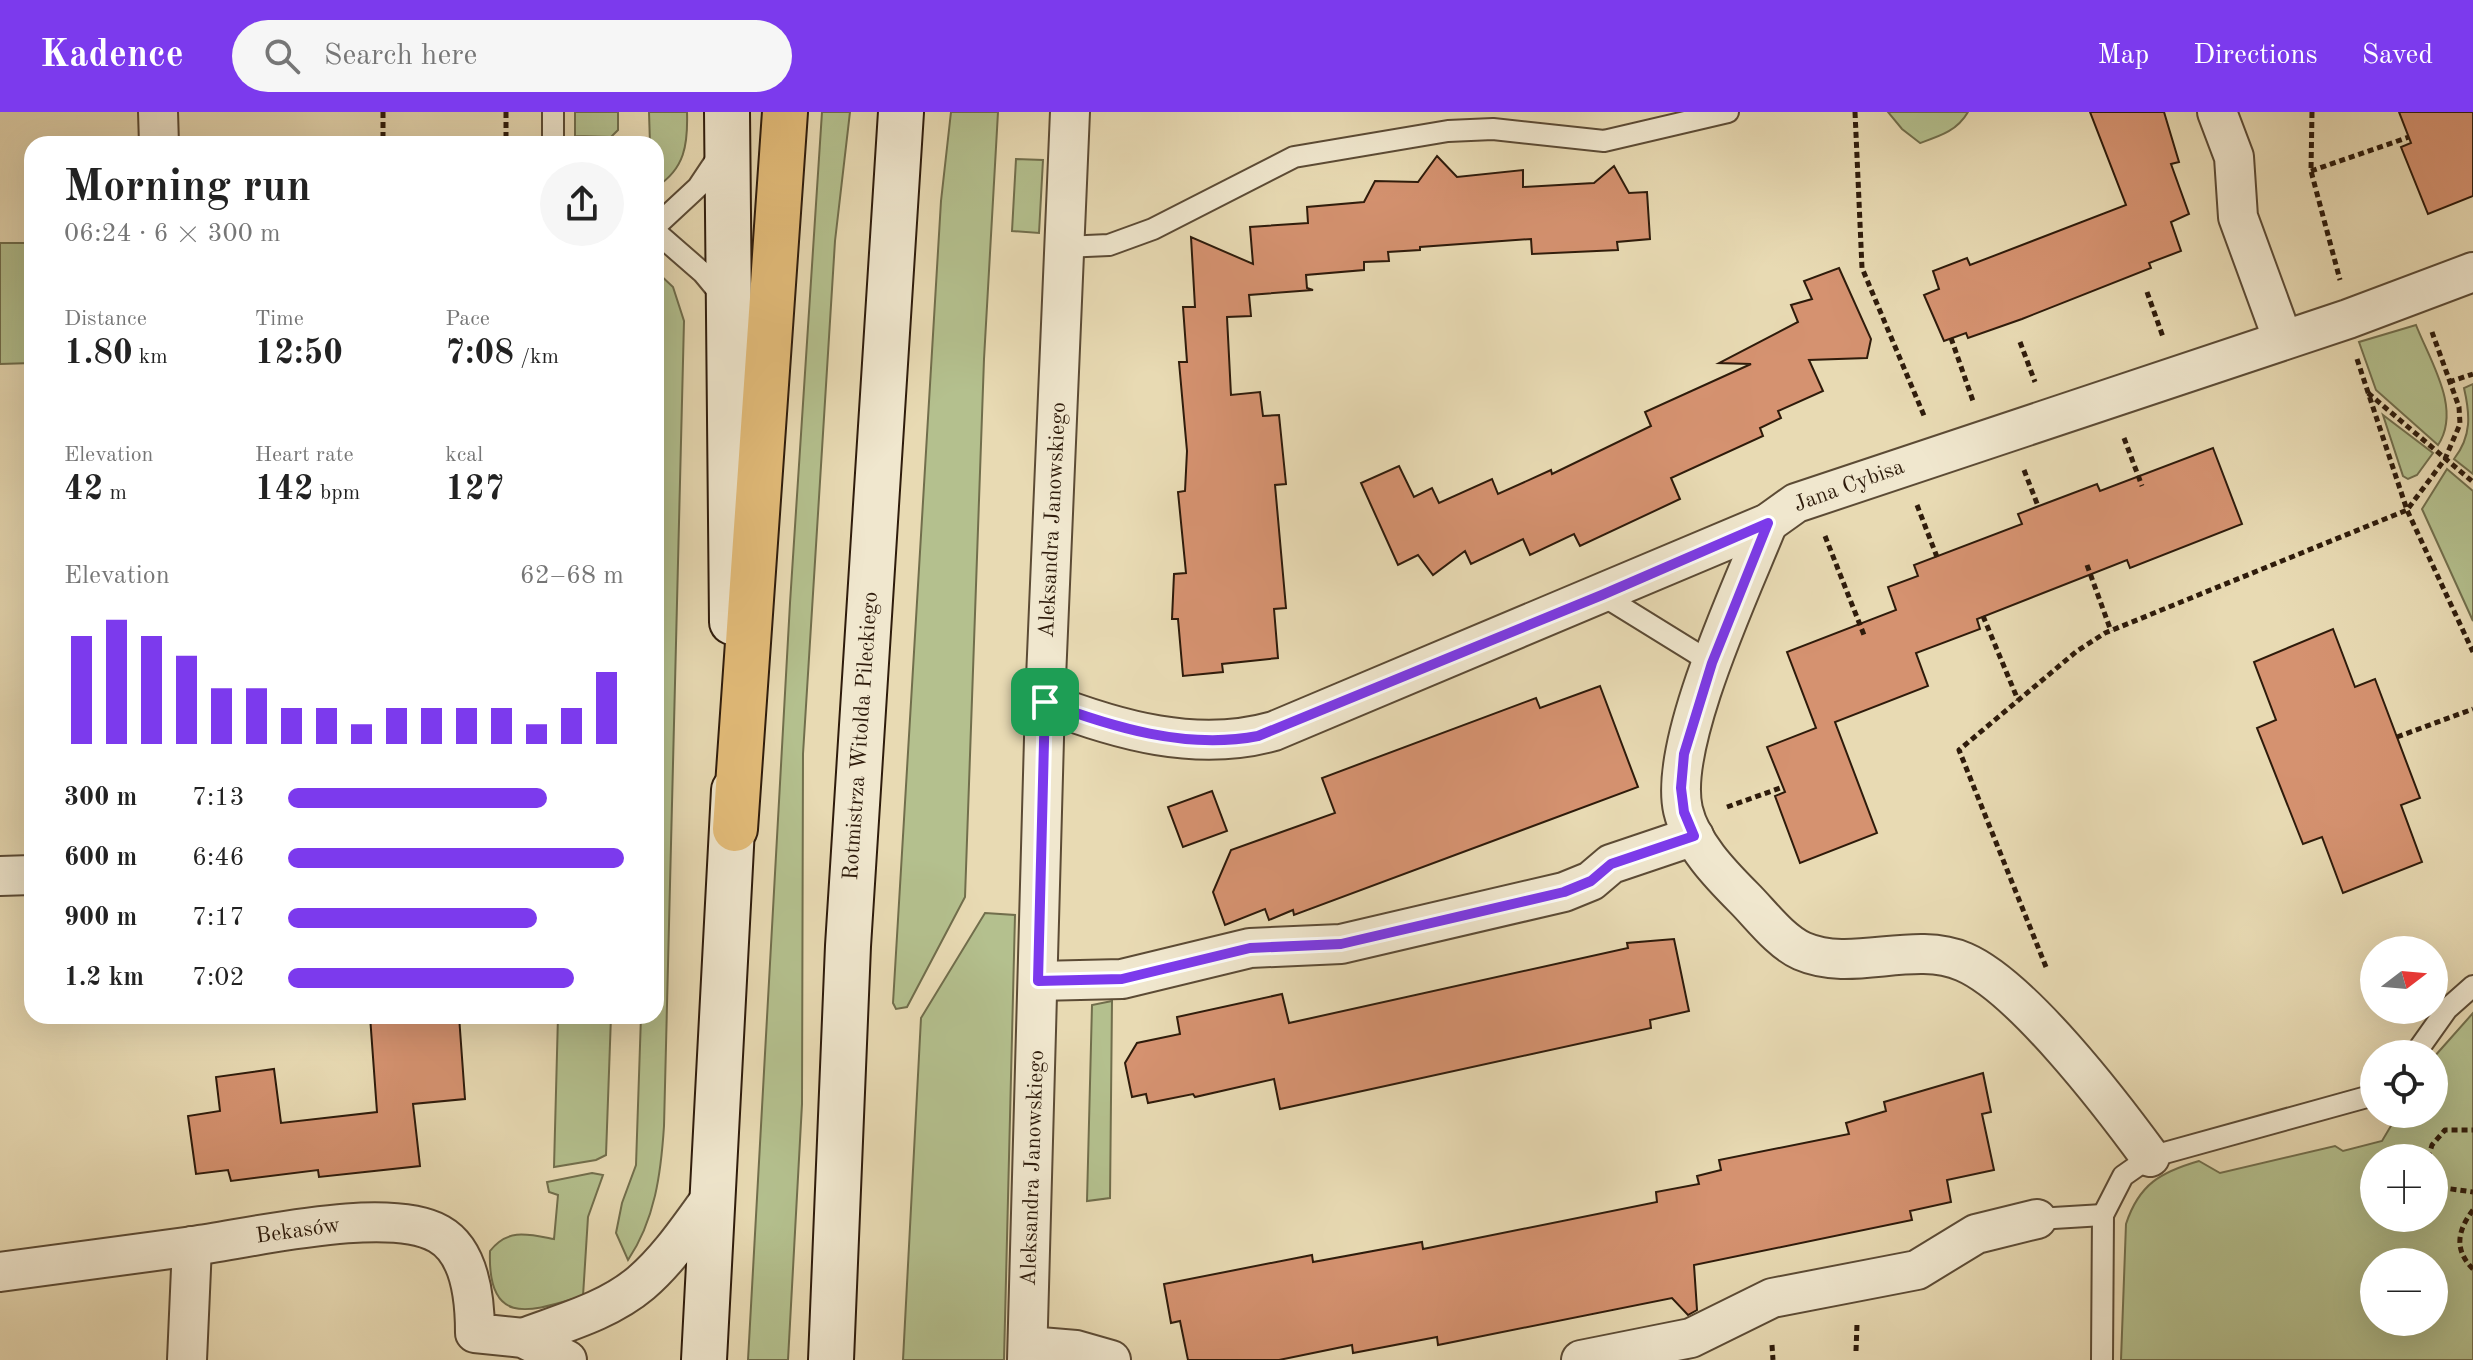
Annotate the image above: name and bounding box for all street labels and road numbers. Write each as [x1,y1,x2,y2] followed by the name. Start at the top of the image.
[1036,401,1070,639] street label: Aleksandra Janowskiego
[1791,456,1907,516] street label: Jana Cybisa
[840,591,882,881] street label: Rotmistrza Witolda Pileckiego
[1018,1050,1048,1286] street label: Aleksandra Janowskiego
[254,1214,342,1248] street label: Bekasów

